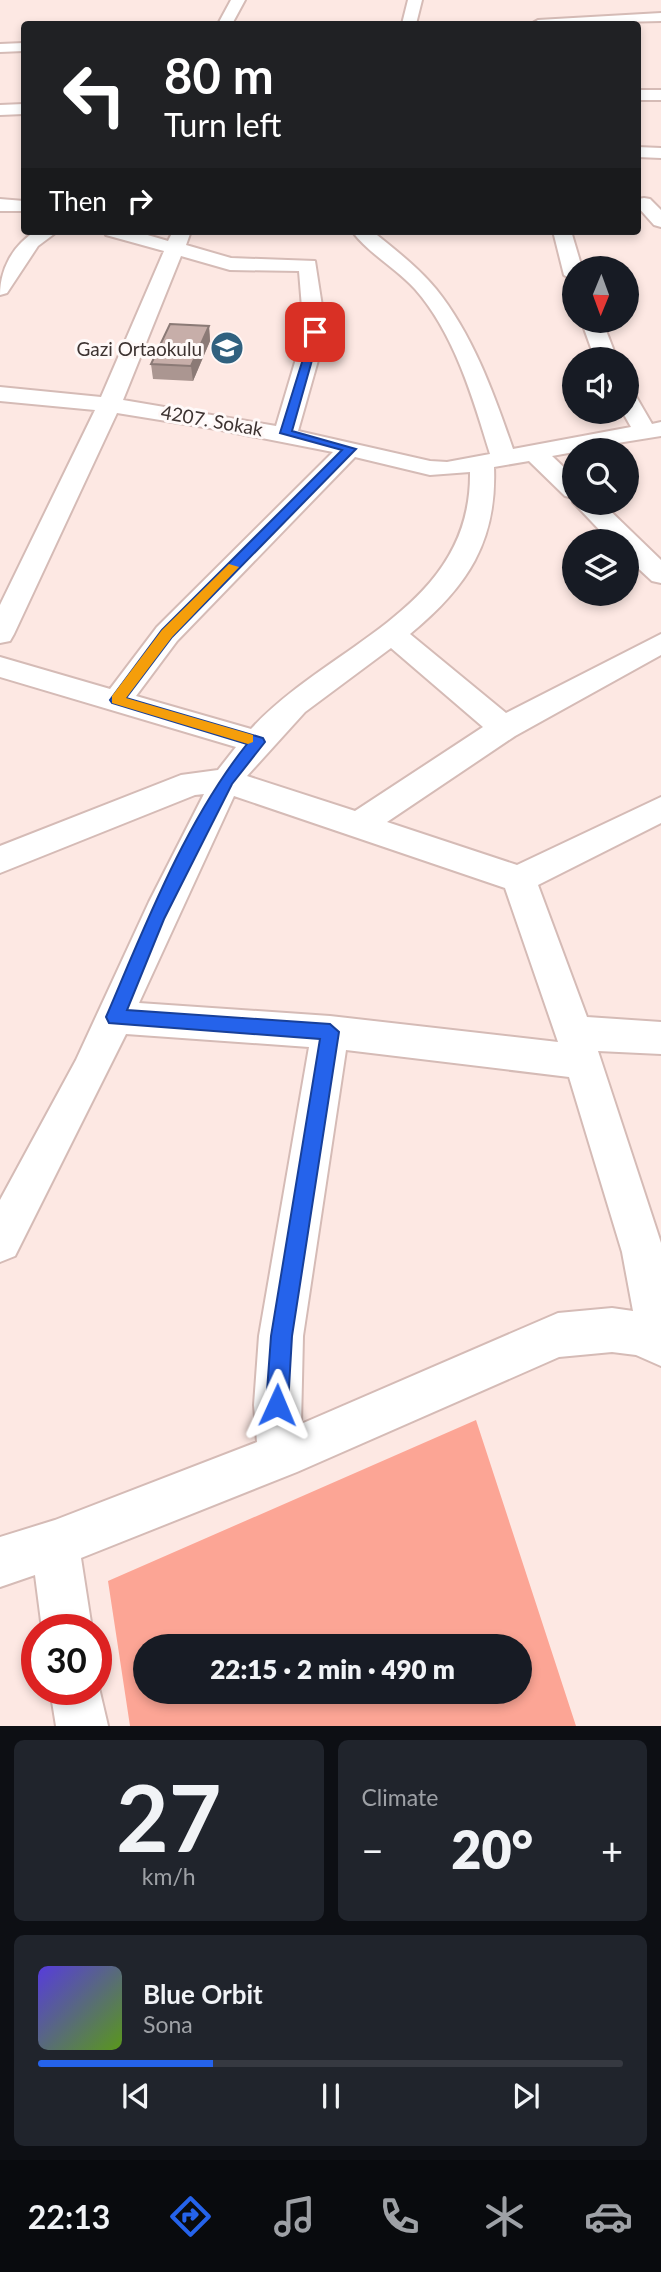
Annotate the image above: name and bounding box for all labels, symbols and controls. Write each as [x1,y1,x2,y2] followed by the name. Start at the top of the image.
[164,46,274,104] text: 80 m
[49,49,140,140] icon: left
[164,105,281,144] text: Turn left
[121,182,159,220] icon: right
[49,185,107,217] text: Then
[562,256,639,332] north arrow
[562,256,639,606] map controls
[285,302,345,362] pin
[296,313,334,351] icon: arrive
[208,329,246,367] school or university icon: Gazi Ortaokulu
[76,337,202,360] place label: Gazi Ortaokulu
[562,347,639,424] button: sound
[159,400,265,440] street label: 4207. Sokak
[562,438,639,515] button: search
[562,529,639,606] button: layers
[240,1368,314,1442] position arrow
[21,1614,112,1705] speed limit sign: 30
[210,1653,455,1685] text: 22:15 · 2 min · 490 m
[116,1762,222,1871] text: 27
[362,1783,438,1811] text: Climate
[451,1818,533,1880] text: 20°
[362,1827,384,1873] text: −
[601,1827,623,1873] text: +
[142,1862,196,1890] text: km/h
[143,1978,263,2010] text: Blue Orbit
[143,2010,193,2038] text: Sona
[117,2077,155,2115] icon: previous
[312,2077,350,2115] icon: pause
[507,2077,545,2115] icon: next
[166,2192,215,2241] icon: directions
[270,2192,319,2241] icon: music
[375,2192,424,2241] icon: phone
[480,2192,529,2241] icon: climate
[584,2192,633,2241] icon: car
[28,2197,110,2236] text: 22:13

